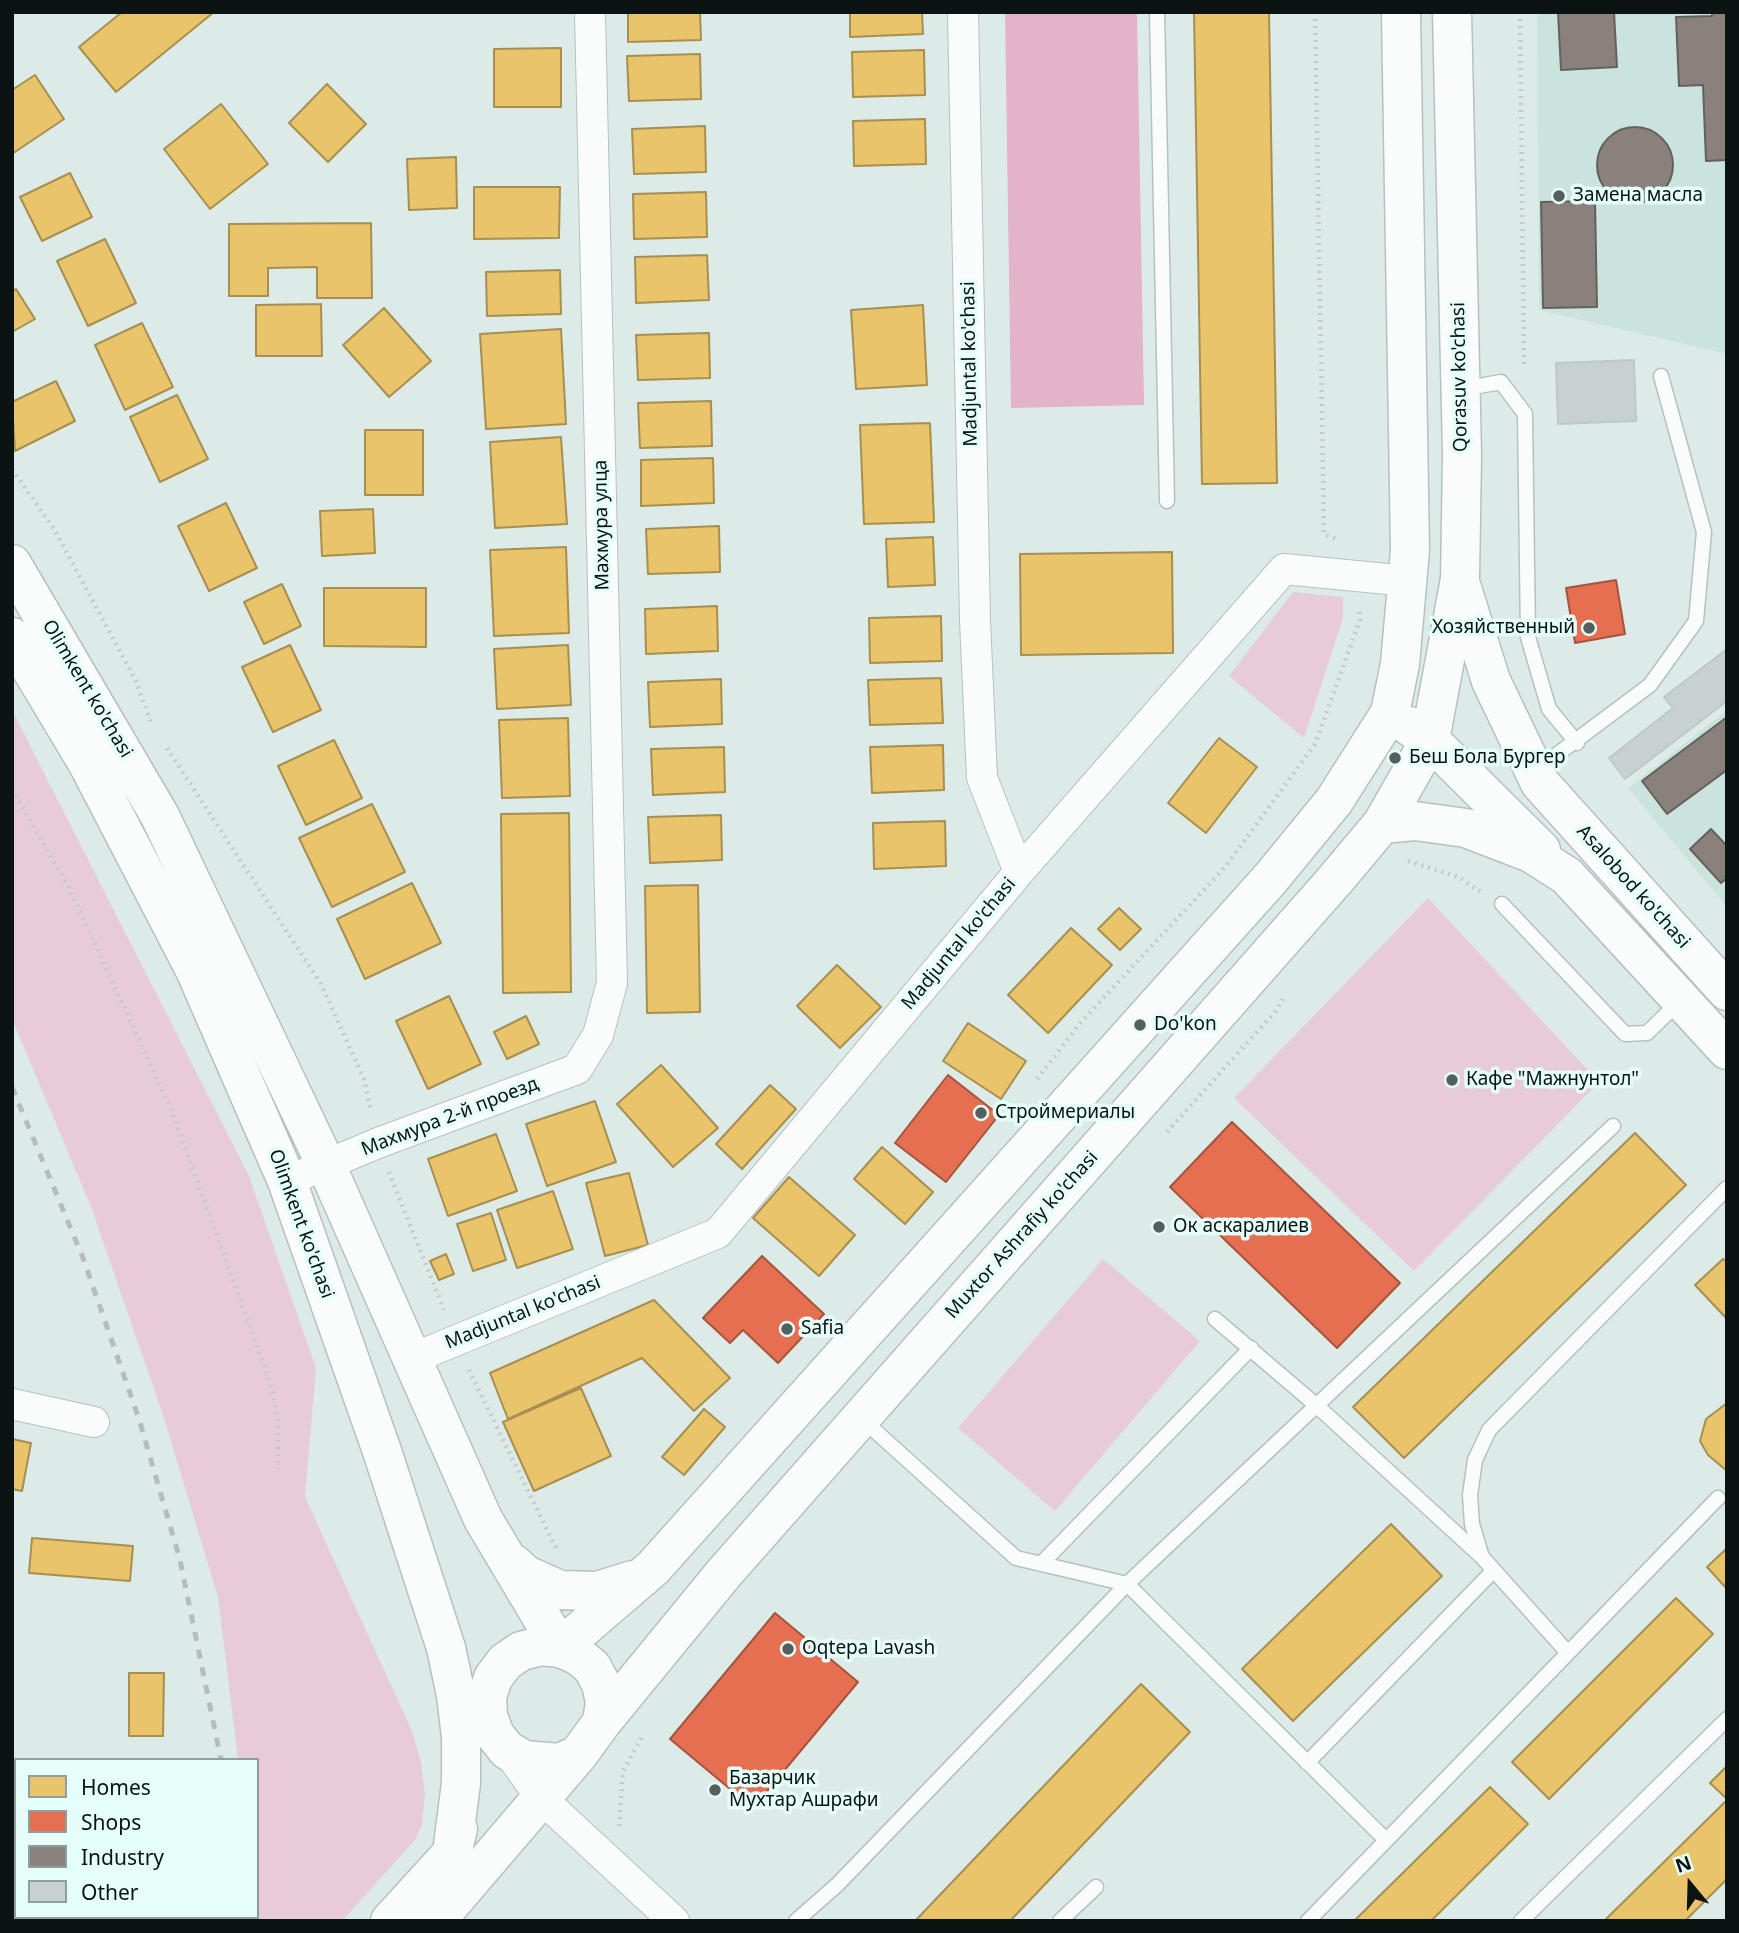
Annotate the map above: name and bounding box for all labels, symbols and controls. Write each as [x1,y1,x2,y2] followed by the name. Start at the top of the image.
[1573,185,1703,207] place label: Замена масла
[1551,188,1567,204] marker: Замена масла
[957,281,983,447] street label: Madjuntal ko'chasi
[1447,302,1473,452] street label: Qorasuv ko'chasi
[589,460,615,590] street label: Махмура улца
[37,616,137,762] street label: Olimkent ko'chasi
[1432,617,1575,639] place label: Хозяйственный
[1581,620,1597,636] marker: Хозяйственный
[1409,747,1566,769] place label: Беш Бола Бургер
[1387,750,1403,766] marker: Беш Бола Бургер
[1572,821,1694,953] street label: Asalobod ko'chasi
[897,873,1021,1015] street label: Madjuntal ko'chasi
[1154,1014,1217,1036] place label: Do'kon
[1132,1017,1148,1033] marker: Do'kon
[1466,1069,1639,1091] place label: Кафе "Мажнунтол"
[1444,1072,1460,1088] marker: Кафе "Мажнунтол"
[358,1073,542,1161] street label: Махмура 2-й проезд
[995,1102,1135,1124] place label: Строймериалы
[973,1105,989,1121] marker: Строймериалы
[263,1146,339,1302] street label: Olimkent ko'chasi
[941,1147,1103,1323] street label: Muxtor Ashrafiy ko'chasi
[1173,1216,1309,1238] place label: Ок аскаралиев
[1151,1219,1167,1235] marker: Ок аскаралиев
[442,1271,604,1355] street label: Madjuntal ko'chasi
[801,1318,844,1340] place label: Safia
[779,1321,795,1337] marker: Safia
[802,1638,935,1660] place label: Oqtepa Lavash
[780,1641,796,1657] marker: Oqtepa Lavash
[14,1758,259,1919] legend
[729,1768,879,1812] place label: Базарчик Мухтар Ашрафи
[81,1773,151,1801] text: Homes
[707,1782,723,1798] marker: Базарчик Мухтар Ашрафи
[81,1808,141,1836] text: Shops
[81,1843,164,1871] text: Industry
[1655,1849,1725,1919] north arrow
[1672,1849,1695,1879] text: N
[81,1878,138,1906] text: Other

